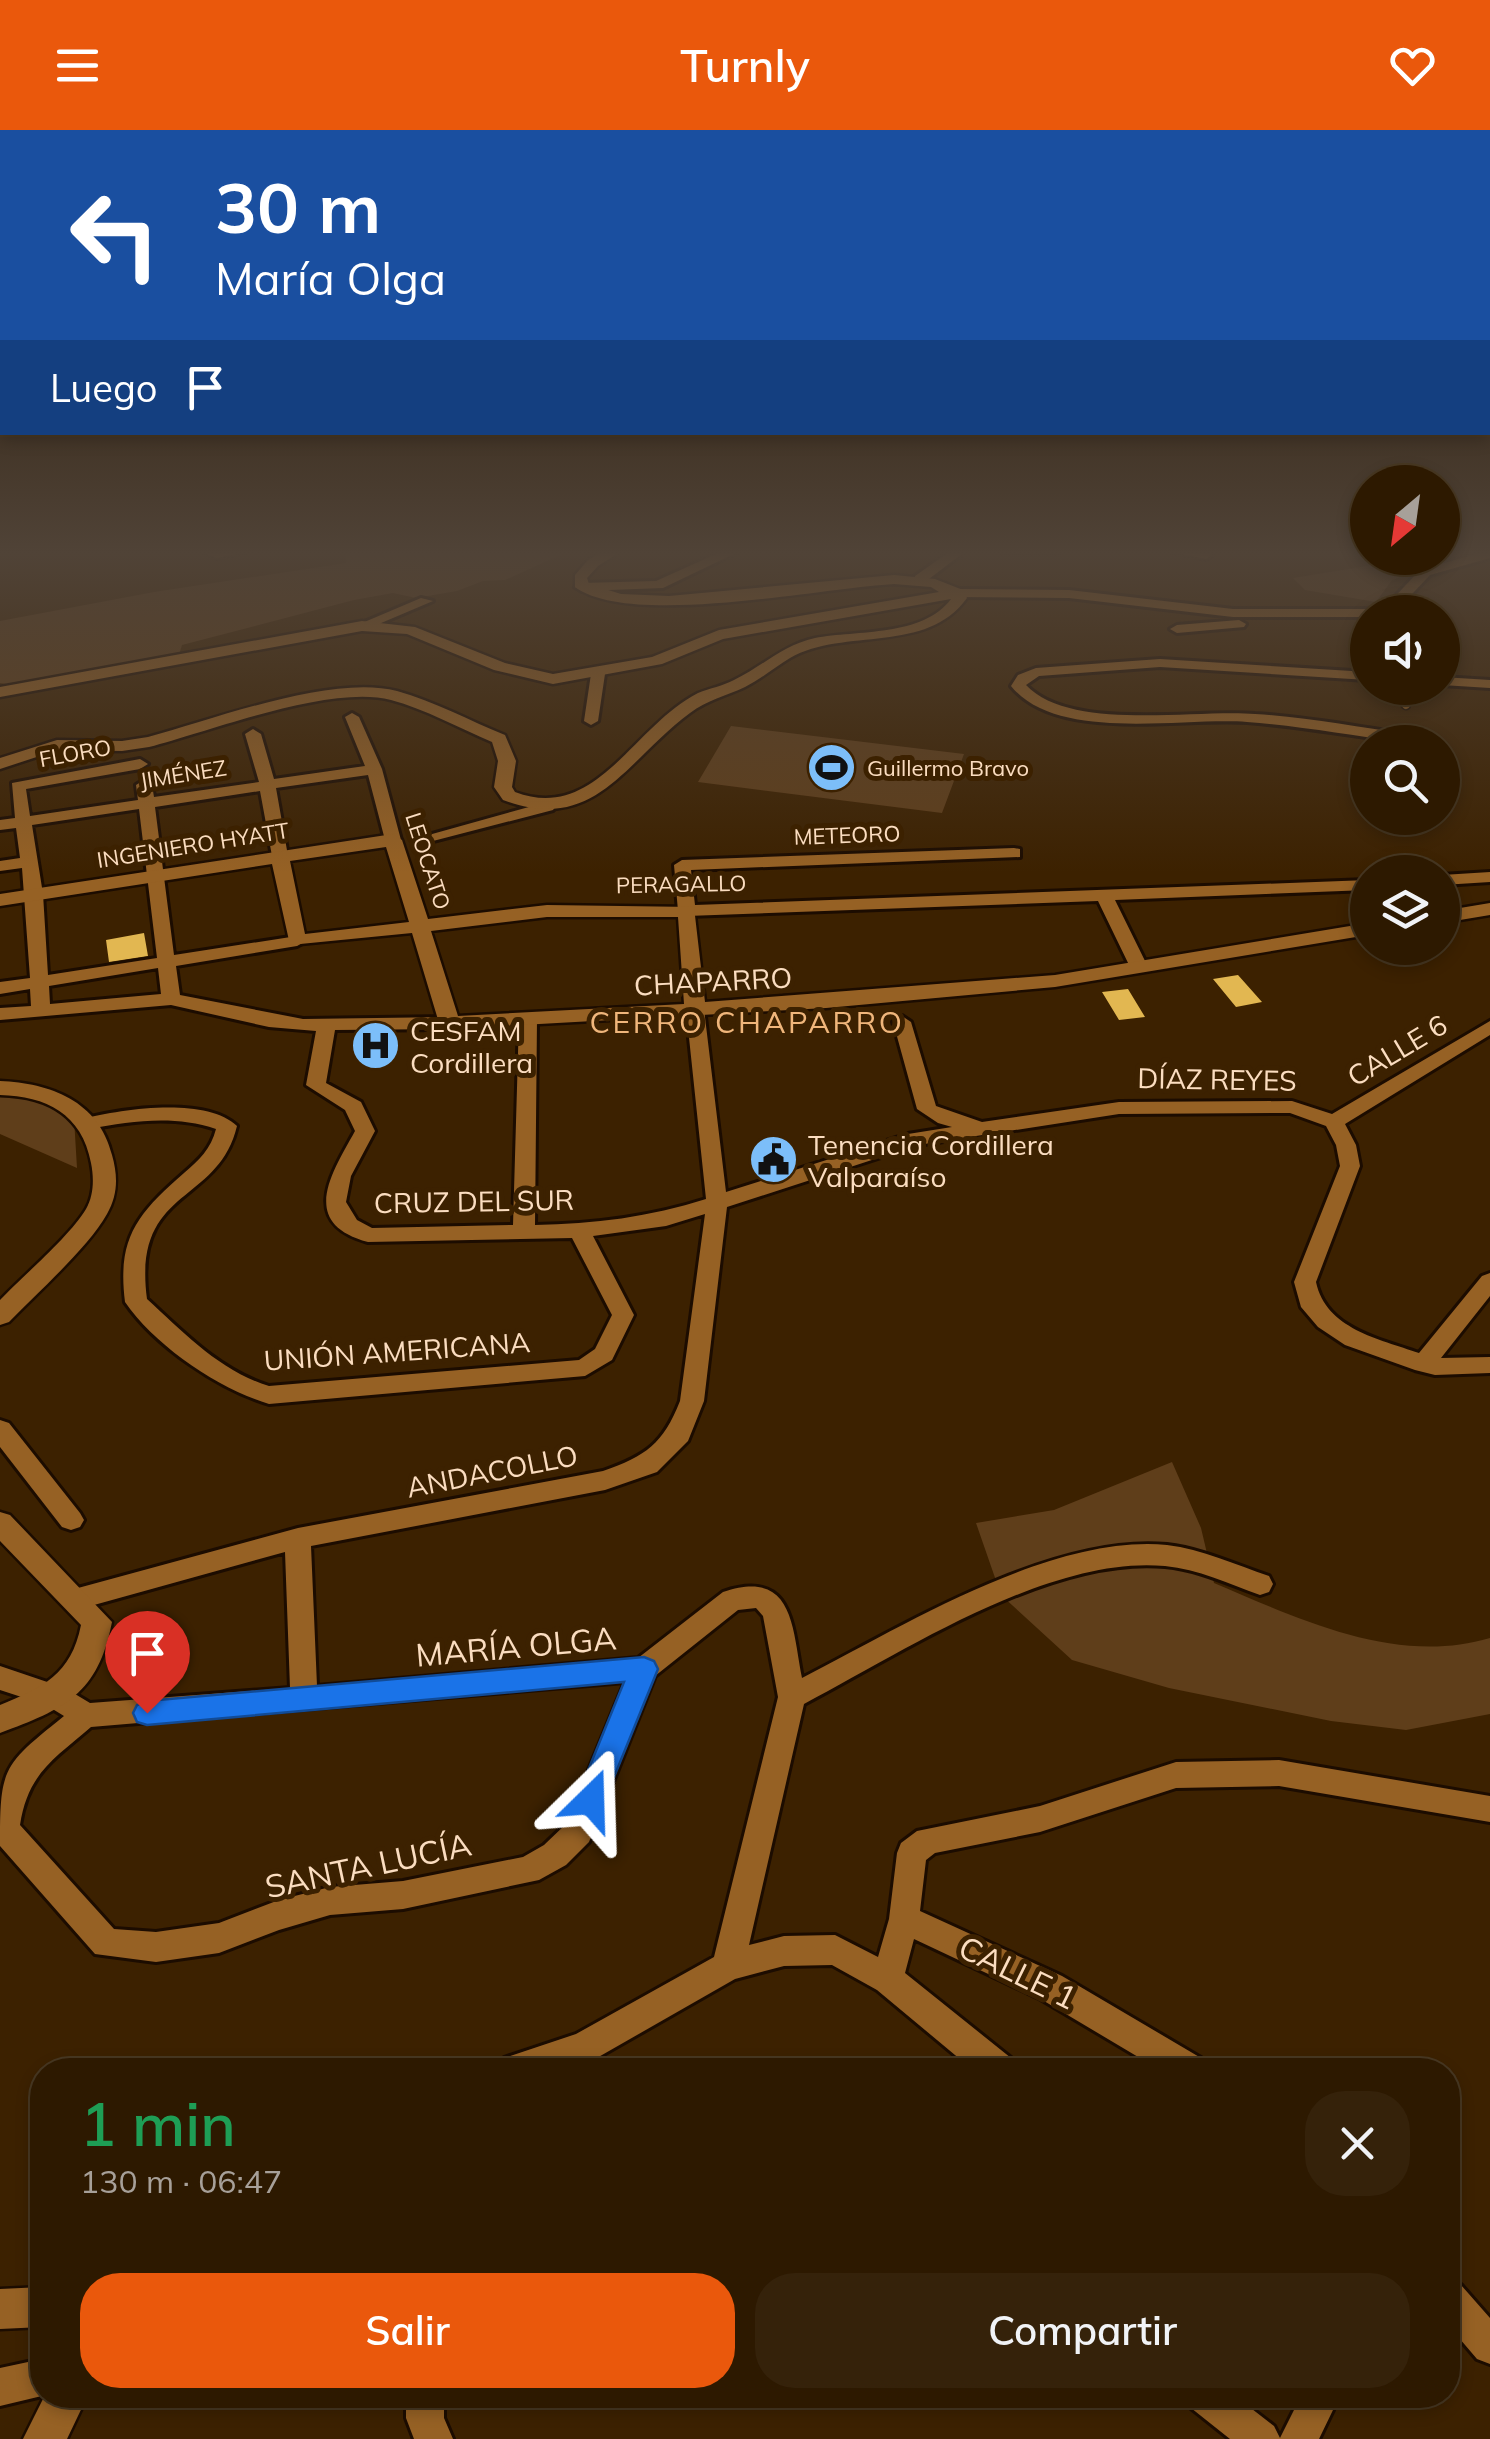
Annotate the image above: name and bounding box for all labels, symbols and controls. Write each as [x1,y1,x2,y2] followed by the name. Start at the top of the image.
[680,37,810,93] text: Turnly
[50,38,105,93] icon: menu
[1385,38,1440,93] icon: heart
[215,163,381,251] text: 30 m
[50,170,180,300] icon: left
[215,250,446,306] text: María Olga
[178,360,233,415] icon: arrive
[50,364,158,412] text: Luego
[1350,465,1460,575] north arrow
[1350,465,1460,965] map controls
[1350,595,1460,705] button: sound
[1350,725,1460,835] button: search
[37,733,113,773] street label: FLORO
[806,742,858,794] sports icon: Guillermo Bravo
[138,753,228,795] street label: JIMÉNEZ
[867,754,1029,782] place label: Guillermo Bravo
[399,809,457,913] street label: LEOCATO
[95,816,291,874] street label: INGENIERO HYATT
[793,819,901,851] street label: METEORO
[1350,855,1460,965] button: layers
[615,869,747,899] street label: PERAGALLO
[633,959,793,1003] street label: CHAPARRO
[589,1003,905,1041] district label: CERRO CHAPARRO
[1341,1007,1453,1093] street label: CALLE 6
[410,1013,533,1080] place label: CESFAM Cordillera
[349,1020,401,1072] hospital icon: CESFAM Cordillera
[1137,1060,1297,1098] street label: DÍAZ REYES
[808,1127,1054,1194] place label: Tenencia Cordillera Valparaíso
[747,1134,799,1186] public building icon: Tenencia Cordillera Valparaíso
[374,1182,574,1220] street label: CRUZ DEL SUR
[263,1324,532,1378] street label: UNIÓN AMERICANA
[403,1437,581,1505] street label: ANDACOLLO
[105,1611,190,1714] pin
[414,1617,618,1675] street label: MARÍA OLGA
[120,1626,175,1681] icon: arrive
[539,1748,643,1852] position arrow
[261,1824,475,1906] street label: SANTA LUCÍA
[953,1926,1083,2018] street label: CALLE 1
[80,2086,236,2161] text: 1 min
[1305,2091,1410,2196] button: close
[80,2161,282,2201] text: 130 m · 06:47
[80,2273,735,2388] button: Salir
[755,2273,1410,2388] button: Compartir

